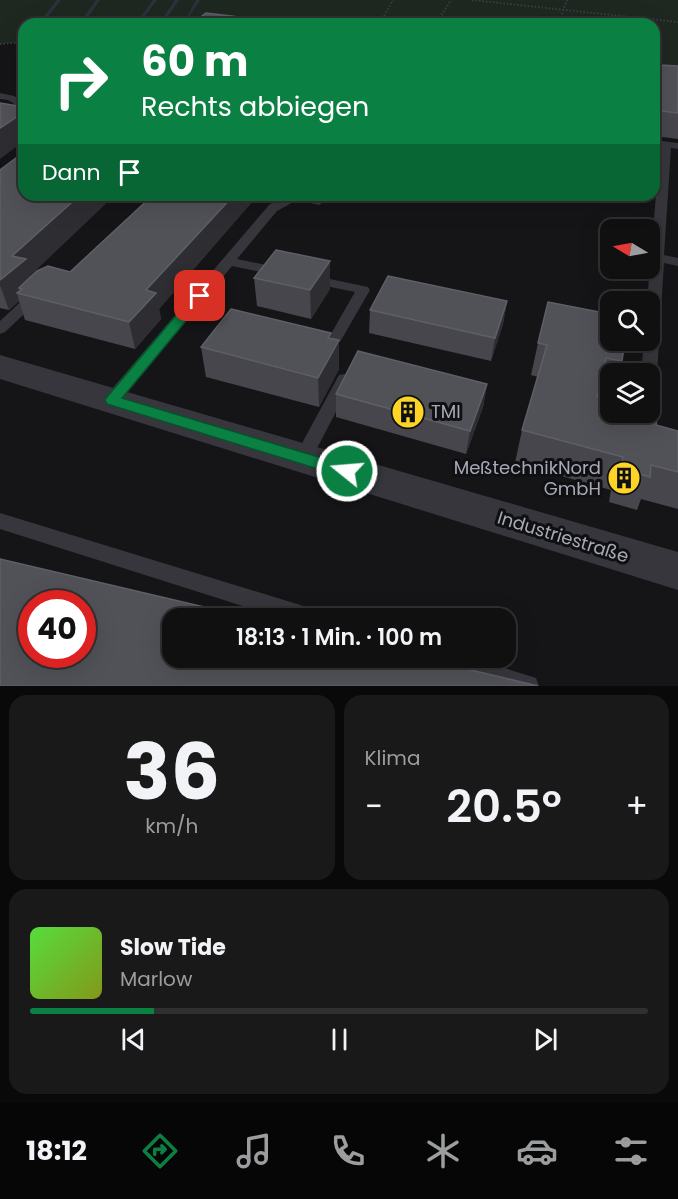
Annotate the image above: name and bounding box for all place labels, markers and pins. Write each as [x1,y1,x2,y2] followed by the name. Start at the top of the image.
[174,270,225,321] pin
[390,394,426,430] building icon: TMI
[431,399,461,424] place label: TMI
[454,455,601,501] place label: MeßtechnikNord GmbH
[606,460,642,496] building icon: MeßtechnikNord GmbH

